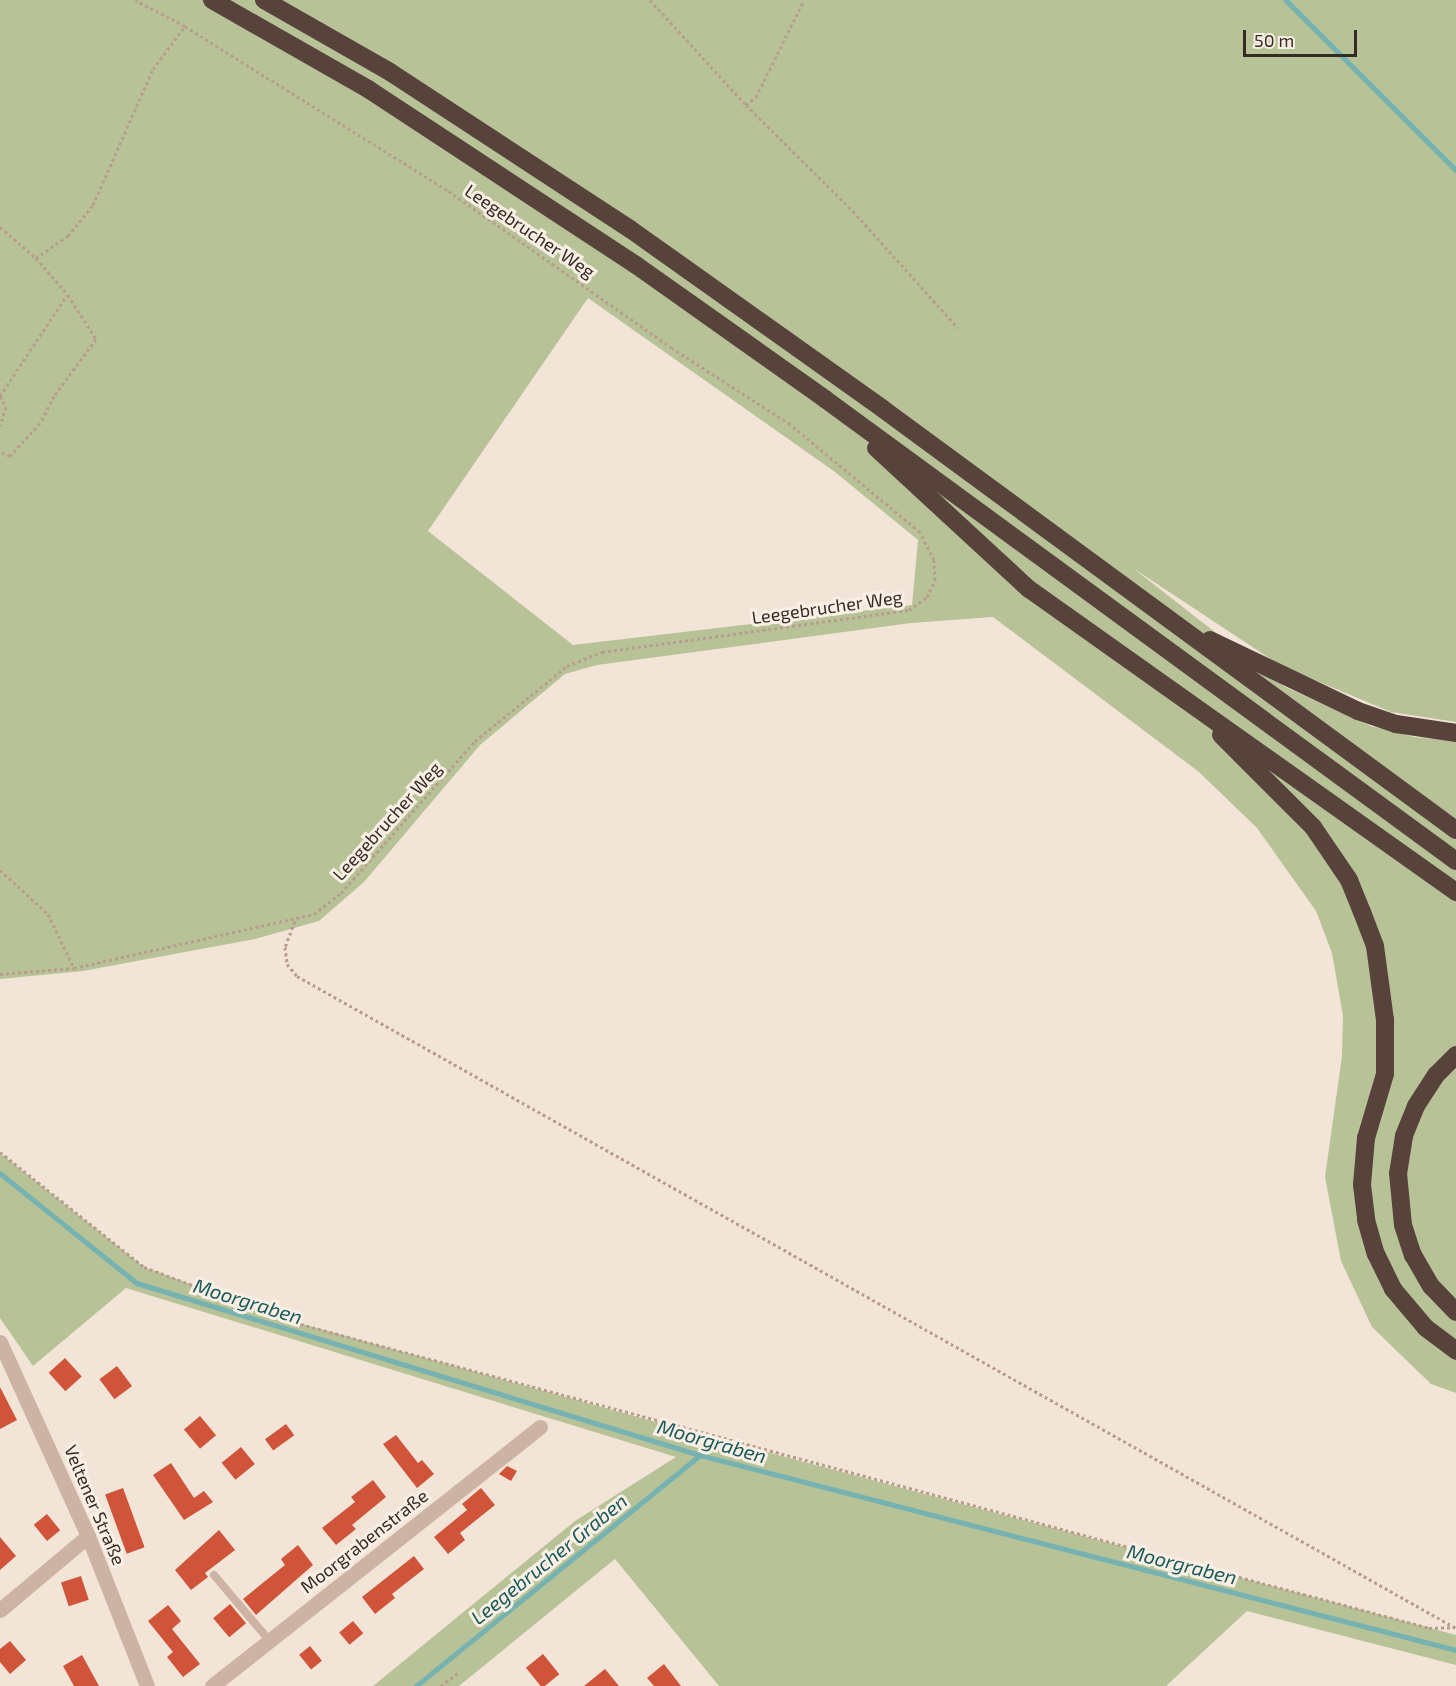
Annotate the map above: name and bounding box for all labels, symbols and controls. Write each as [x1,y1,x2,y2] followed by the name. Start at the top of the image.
[1246,18,1360,56] scale bar
[1254,29,1294,51] text: 50 m
[461,179,599,283] street label: Leegebrucher Weg
[750,586,904,628] street label: Leegebrucher Weg
[328,757,446,885] street label: Leegebrucher Weg
[191,1273,305,1329] water label: Moorgraben
[655,1414,769,1468] water label: Moorgraben
[60,1441,130,1569] street label: Veltener Straße
[296,1485,432,1597] street label: Moorgrabenstraße
[466,1489,632,1629] water label: Leegebrucher Graben
[1125,1539,1239,1589] water label: Moorgraben

